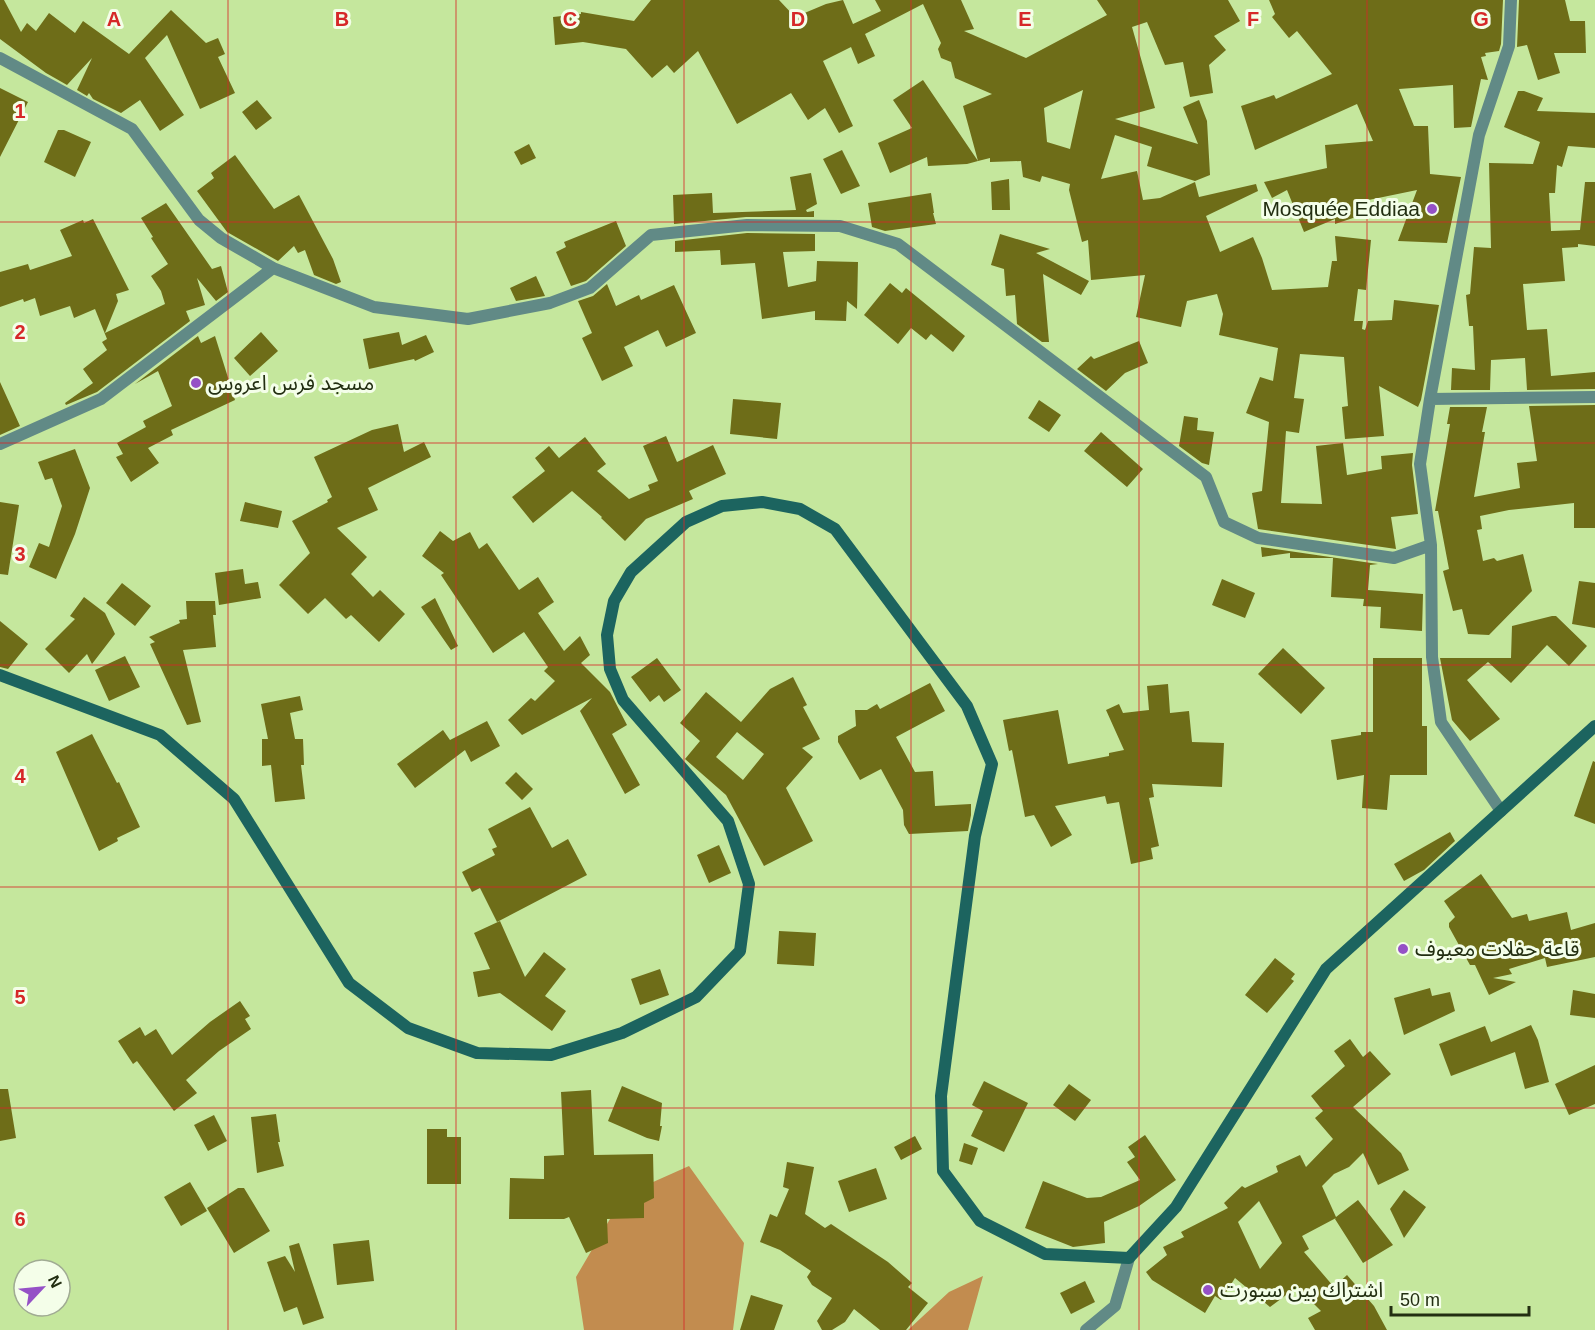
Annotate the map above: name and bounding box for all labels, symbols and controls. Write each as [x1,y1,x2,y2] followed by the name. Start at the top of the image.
[107,8,121,30] text: A
[335,8,349,30] text: B
[563,8,577,30] text: C
[791,8,805,30] text: D
[1018,8,1032,30] text: E
[1247,8,1259,30] text: F
[1473,8,1489,30] text: G
[14,100,26,122] text: 1
[1262,197,1420,220] place label: Mosquée Eddiaa
[1425,202,1439,216] marker: Mosquée Eddiaa
[14,321,26,343] text: 2
[208,371,374,395] place label: مسجد فرس اعروس
[189,376,203,390] marker: مسجد فرس اعروس
[14,543,26,565] text: 3
[14,765,26,787] text: 4
[1415,937,1580,961] place label: قاعة حفلات معيوف
[1396,942,1410,956] marker: قاعة حفلات معيوف
[14,986,26,1008] text: 5
[14,1208,26,1230] text: 6
[12,1258,72,1318] north arrow
[45,1273,65,1291] text: N
[1220,1278,1383,1302] place label: اشتراك بين سبورت
[1391,1279,1529,1317] scale bar
[1201,1283,1215,1297] marker: اشتراك بين سبورت
[1400,1290,1440,1310] text: 50 m

